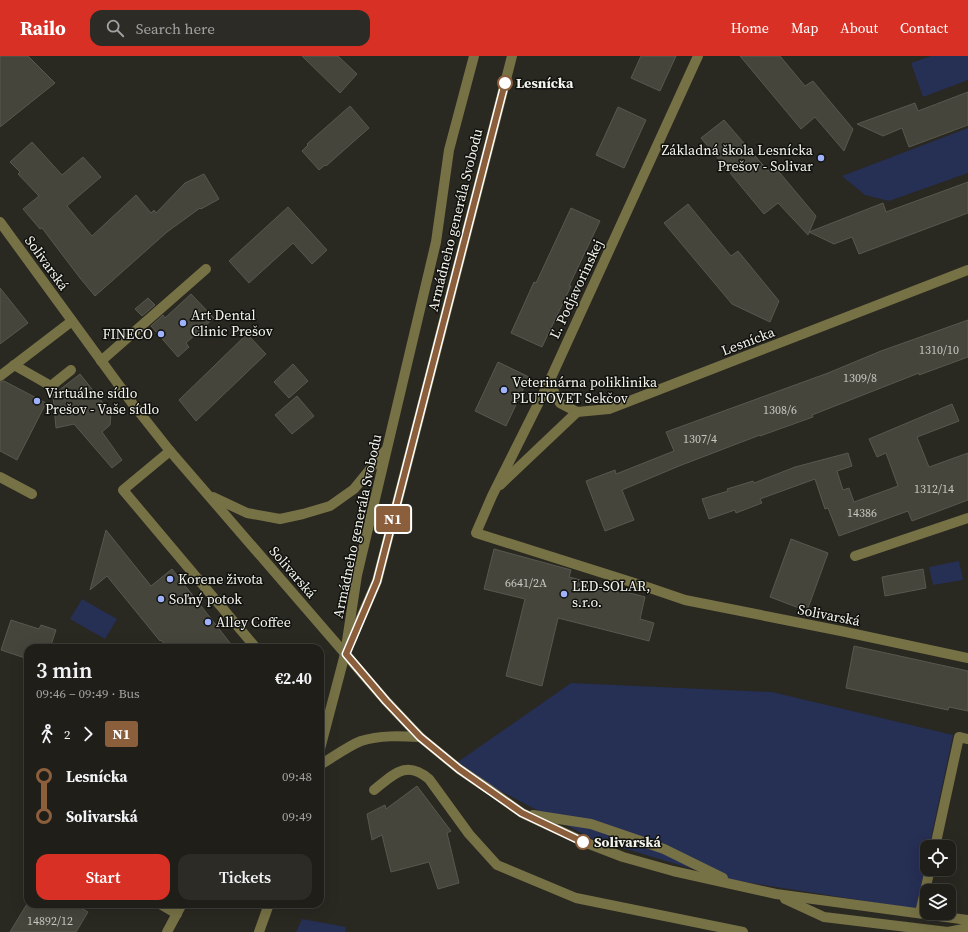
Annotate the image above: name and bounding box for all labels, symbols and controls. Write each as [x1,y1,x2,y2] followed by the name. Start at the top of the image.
[90,10,370,46] search box
[20,15,66,41] text: Railo
[104,17,126,39] icon: search
[136,18,215,39] text: Search here
[731,18,769,38] text: Home
[791,18,818,38] text: Map
[840,18,878,38] text: About
[900,18,948,38] text: Contact
[516,73,574,93] place label: Lesnícka
[497,75,513,91] marker: Lesnícka
[423,126,487,314] street label: Armádneho generála Svobodu
[662,140,814,176] place label: Základná škola Lesnícka Prešov - Solivar
[816,153,826,163] marker: Základná škola Lesnícka Prešov - Solivar
[20,232,74,295] street label: Solivarská
[544,236,608,342] street label: Ľ. Podjavorinskej
[191,305,273,341] place label: Art Dental Clinic Prešov
[178,318,188,328] marker: Art Dental Clinic Prešov
[718,321,778,360] street label: Lesnícka
[103,324,153,344] place label: FINECO
[156,329,166,339] marker: FINECO
[919,342,959,358] house number: 1310/10
[843,370,877,386] house number: 1309/8
[512,372,658,408] place label: Veterinárna poliklinika PLUTOVET Sekčov
[45,383,160,419] place label: Virtuálne sídlo Prešov - Vaše sídlo
[499,385,509,395] marker: Veterinárna poliklinika PLUTOVET Sekčov
[32,396,42,406] marker: Virtuálne sídlo Prešov - Vaše sídlo
[763,402,797,418] house number: 1308/6
[683,431,717,447] house number: 1307/4
[328,432,386,620] street label: Armádneho generála Svobodu
[914,481,954,497] house number: 1312/14
[847,505,877,521] house number: 14386
[375,506,411,532] line badge: N1
[384,509,402,529] text: N1
[265,542,322,603] street label: Solivarská
[178,569,264,589] place label: Korene života
[165,574,175,584] marker: Korene života
[505,575,547,591] house number: 6641/2A
[572,576,650,612] place label: LED-SOLAR, s.r.o.
[169,589,242,609] place label: Soľný potok
[559,589,569,599] marker: LED-SOLAR, s.r.o.
[156,594,166,604] marker: Soľný potok
[796,599,863,631] street label: Solivarská
[216,612,291,632] place label: Alley Coffee
[203,617,213,627] marker: Alley Coffee
[36,655,92,685] text: 3 min
[275,668,312,689] text: €2.40
[36,685,140,702] text: 09:46 – 09:49 · Bus
[36,723,58,745] icon: walk
[77,723,99,745] icon: forward
[113,724,130,744] text: N1
[64,726,71,743] text: 2
[66,766,128,787] text: Lesnícka
[282,768,312,785] text: 09:48
[66,806,138,827] text: Solivarská
[282,808,312,825] text: 09:49
[594,832,662,852] place label: Solivarská
[575,834,591,850] marker: Solivarská
[920,840,956,920] map controls
[920,840,956,876] button: locate
[36,854,170,900] button: Start
[178,854,312,900] button: Tickets
[920,884,956,920] button: layers
[27,913,73,929] house number: 14892/12

